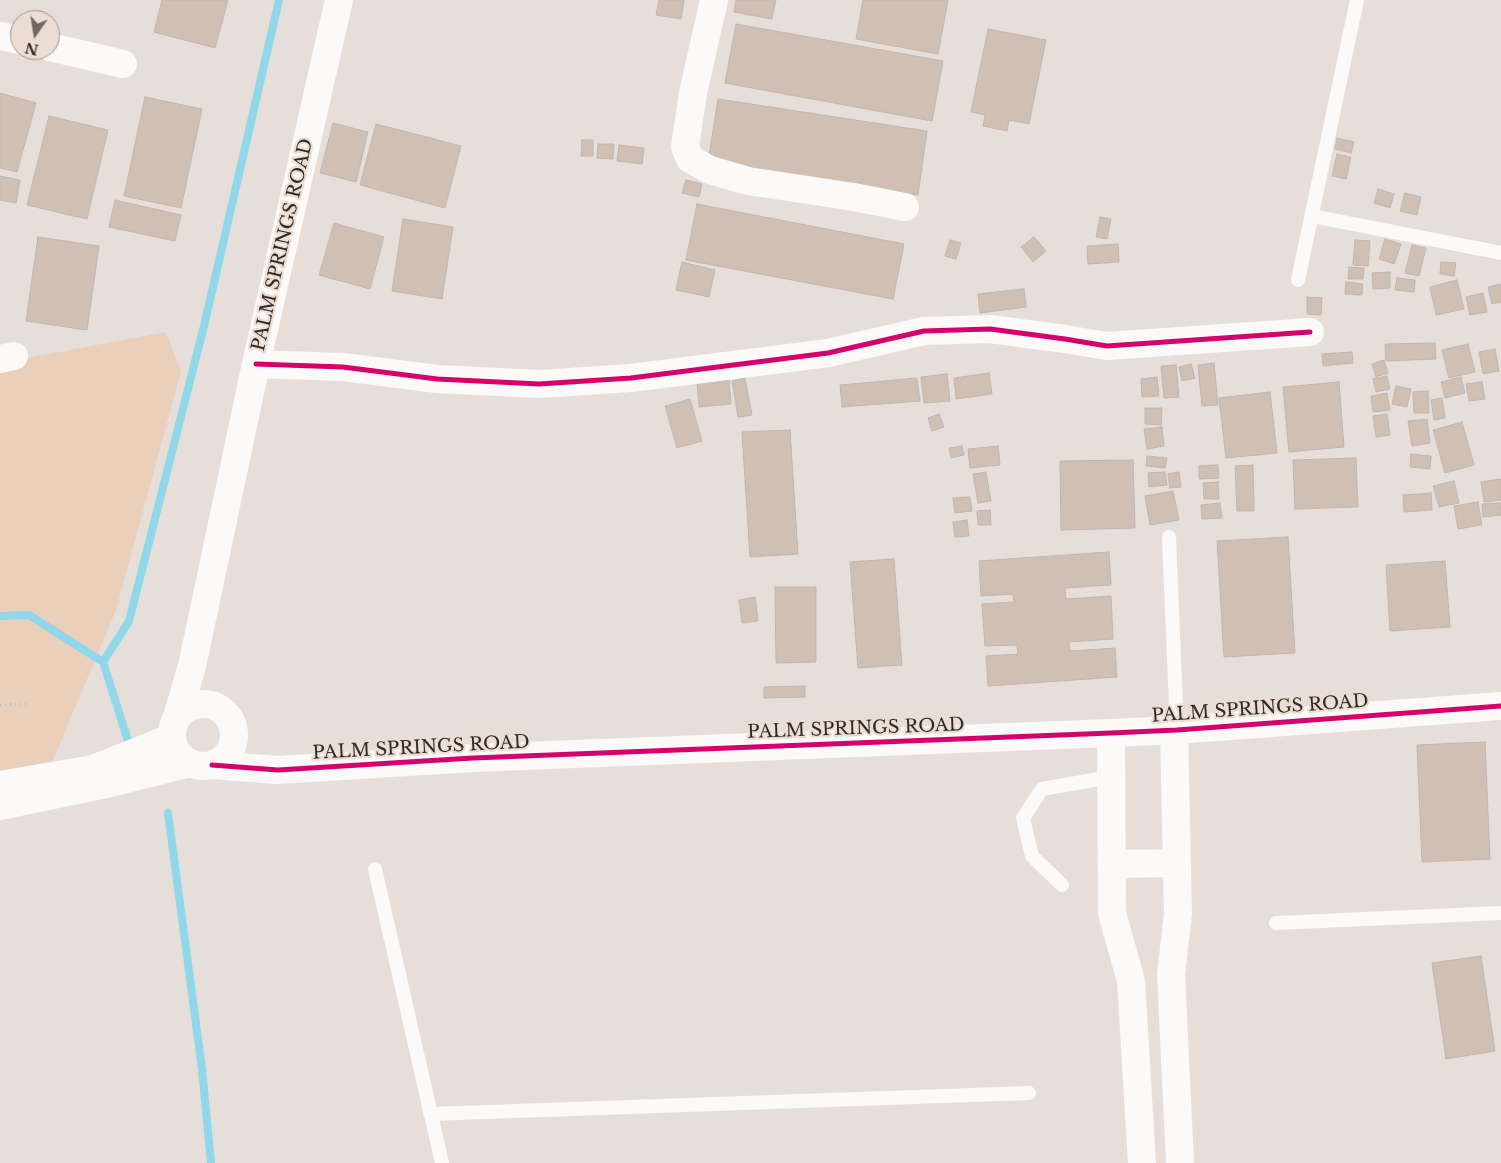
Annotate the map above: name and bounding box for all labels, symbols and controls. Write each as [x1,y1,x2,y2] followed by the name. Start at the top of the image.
[10,10,60,60] north arrow
[23,38,40,59] text: N
[248,137,318,353] street label: PALM SPRINGS ROAD
[1151,691,1369,727] street label: PALM SPRINGS ROAD
[747,714,965,744] street label: PALM SPRINGS ROAD
[312,732,530,764] street label: PALM SPRINGS ROAD

